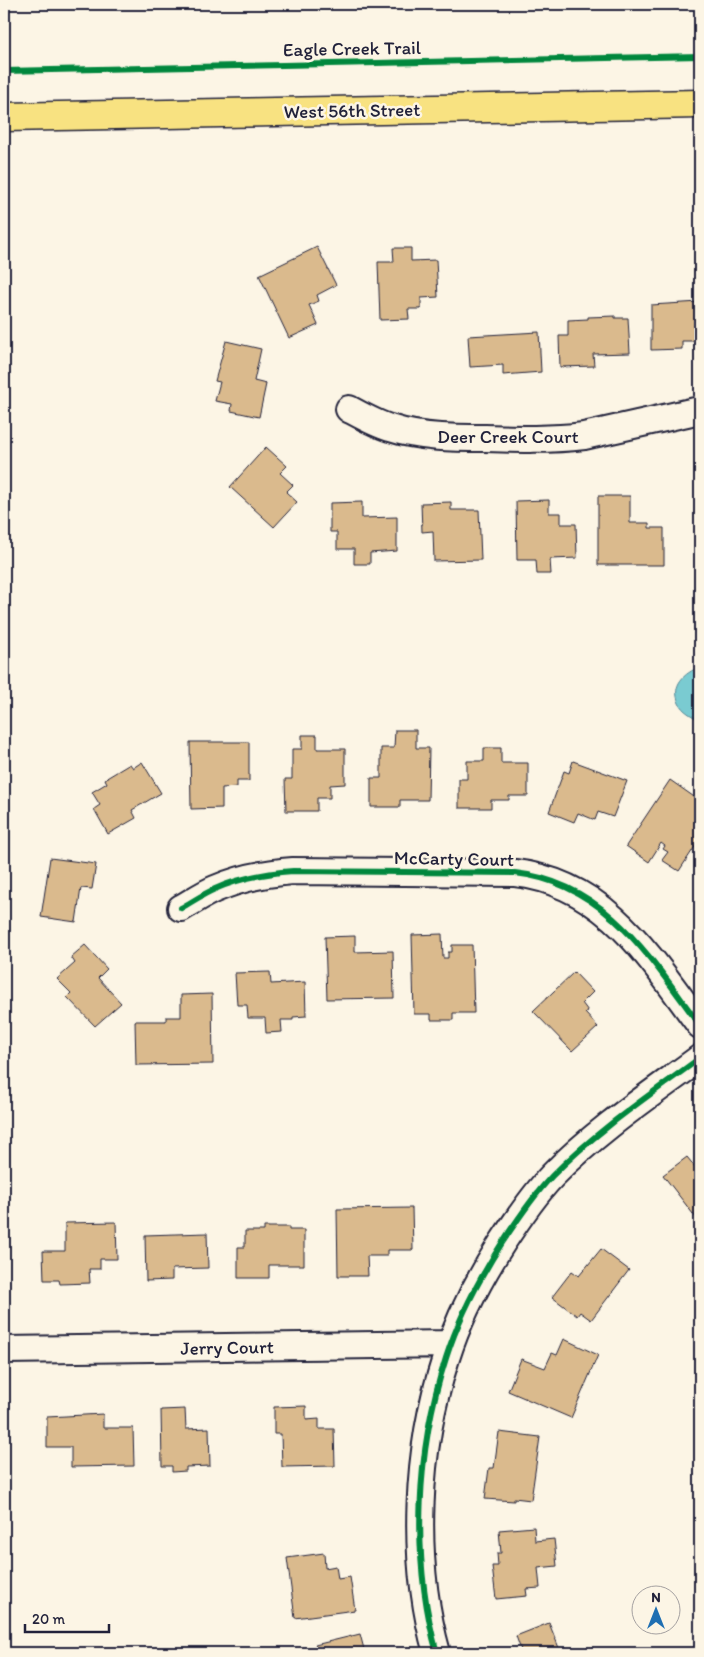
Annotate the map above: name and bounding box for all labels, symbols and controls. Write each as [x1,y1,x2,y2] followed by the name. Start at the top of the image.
[283,36,422,61] street label: Eagle Creek Trail
[283,98,421,123] street label: West 56th Street
[437,425,579,448] street label: Deer Creek Court
[394,846,514,871] street label: McCarty Court
[180,1335,274,1360] street label: Jerry Court
[632,1584,682,1634] north arrow
[651,1589,661,1606] text: N
[25,1602,109,1634] scale bar
[32,1610,66,1628] text: 20 m

